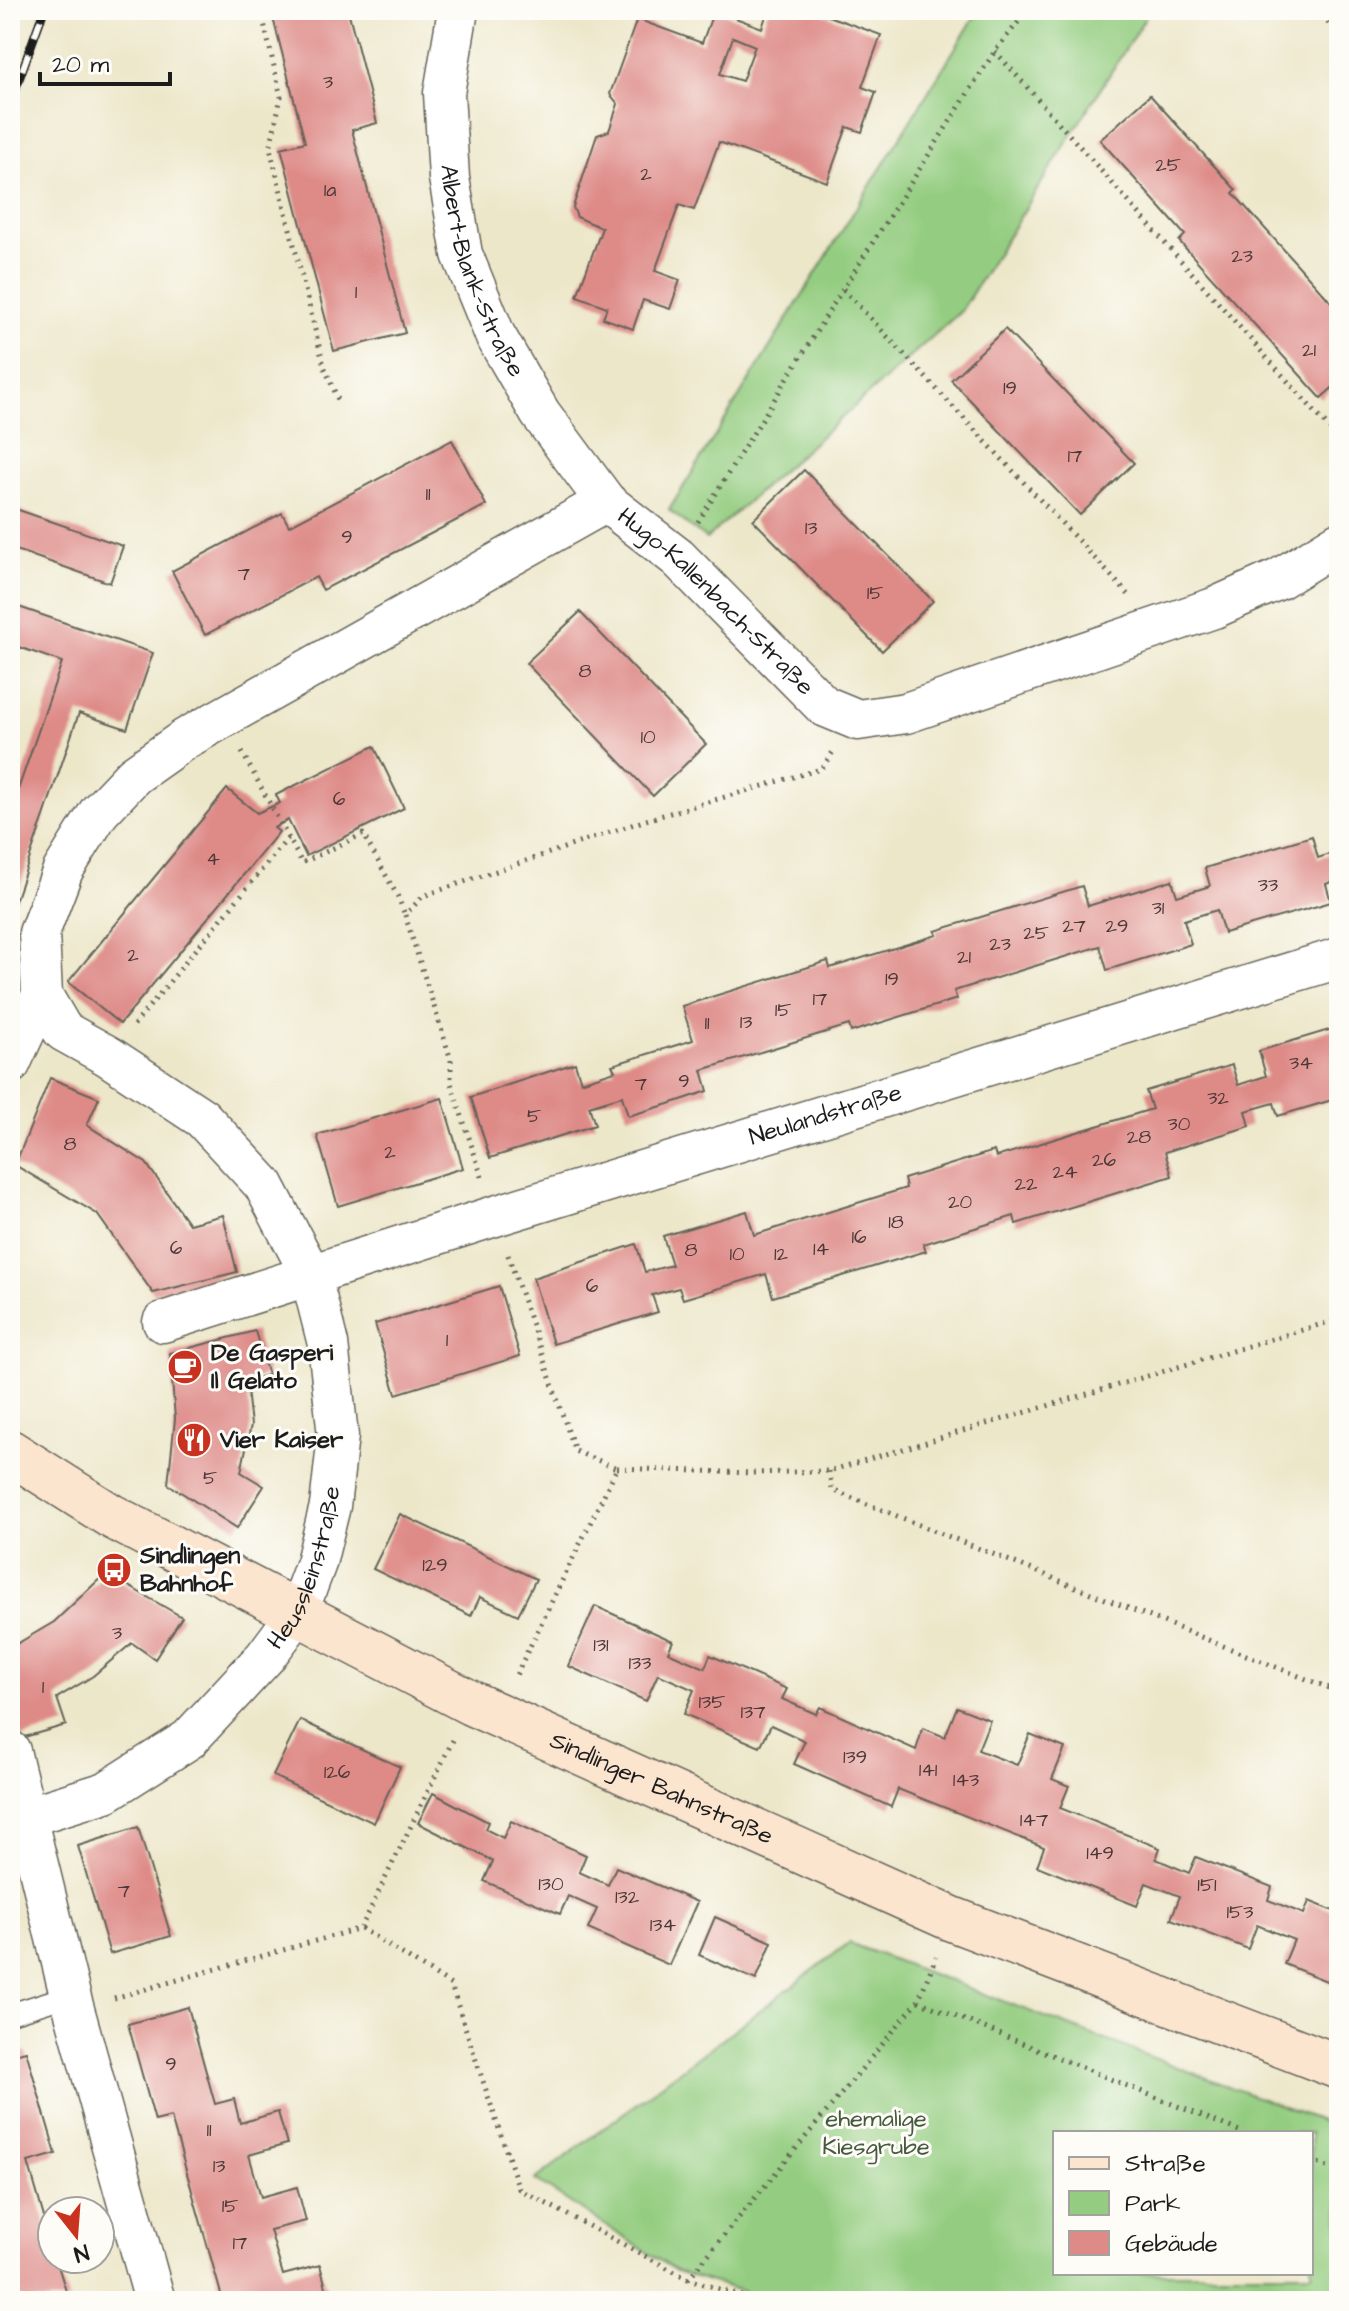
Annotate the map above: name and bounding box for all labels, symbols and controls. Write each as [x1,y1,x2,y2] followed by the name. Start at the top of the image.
[40,36,170,86] scale bar
[52,48,109,82] text: 20 m
[323,68,333,96] house number: 3
[1155,151,1181,179] house number: 25
[640,160,652,188] house number: 2
[431,164,533,383] street label: Albert-Blank-Straße
[324,176,336,204] house number: 1a
[1231,242,1253,270] house number: 23
[355,278,358,306] house number: 1
[1302,336,1316,364] house number: 21
[1003,374,1017,402] house number: 19
[1068,442,1082,470] house number: 17
[425,480,431,508] house number: 11
[610,500,822,703] street label: Hugo-Kallenbach-Straße
[805,514,817,542] house number: 13
[341,523,353,551] house number: 9
[238,560,250,588] house number: 7
[867,579,883,607] house number: 15
[579,657,592,685] house number: 8
[640,723,656,751] house number: 10
[333,785,346,813] house number: 6
[206,845,220,873] house number: 4
[1258,871,1278,899] house number: 33
[1152,894,1165,922] house number: 31
[1062,912,1086,940] house number: 27
[1106,912,1128,940] house number: 29
[1023,919,1049,947] house number: 25
[989,930,1011,958] house number: 23
[127,941,139,969] house number: 2
[957,943,971,971] house number: 21
[885,965,899,993] house number: 19
[813,985,827,1013] house number: 17
[775,996,791,1024] house number: 15
[740,1008,752,1036] house number: 13
[704,1009,710,1037] house number: 11
[1289,1049,1313,1077] house number: 34
[678,1067,690,1095] house number: 9
[635,1070,647,1098] house number: 7
[745,1076,906,1154] street label: Neulandstraße
[1207,1084,1229,1112] house number: 32
[527,1102,541,1130] house number: 5
[1168,1110,1191,1138] house number: 30
[1127,1123,1151,1151] house number: 28
[64,1130,77,1158] house number: 8
[384,1138,396,1166] house number: 2
[1092,1146,1116,1174] house number: 26
[1052,1158,1078,1186] house number: 24
[1015,1170,1038,1198] house number: 22
[948,1188,972,1216] house number: 20
[888,1208,904,1236] house number: 18
[851,1223,867,1251] house number: 16
[170,1234,183,1262] house number: 6
[813,1235,829,1263] house number: 14
[685,1236,698,1264] house number: 8
[729,1240,745,1268] house number: 10
[774,1240,789,1268] house number: 12
[586,1272,599,1300] house number: 6
[446,1326,449,1354] house number: 1
[211,1336,334,1398] place label: De Gasperi Il Gelato
[166,1348,204,1386] cafe icon: De Gasperi Il Gelato
[175,1421,213,1459] restaurant icon: Vier Kaiser
[219,1423,344,1457] place label: Vier Kaiser
[203,1464,217,1492] house number: 5
[259,1484,349,1657] street label: Heussleinstraße
[139,1539,240,1601] place label: Sindlingen Bahnhof
[95,1551,133,1589] bus stop icon: Sindlingen Bahnhof
[422,1551,448,1579] house number: 129
[112,1619,122,1647] house number: 3
[593,1631,609,1659] house number: 131
[629,1649,651,1677] house number: 133
[42,1673,45,1701] house number: 1
[699,1688,725,1716] house number: 135
[740,1698,766,1726] house number: 137
[544,1724,779,1853] street label: Sindlinger Bahnstraße
[843,1743,867,1771] house number: 139
[919,1756,938,1784] house number: 141
[324,1758,351,1786] house number: 126
[953,1766,979,1794] house number: 143
[1020,1806,1048,1834] house number: 147
[1086,1839,1114,1867] house number: 149
[538,1870,564,1898] house number: 130
[1197,1871,1217,1899] house number: 151
[118,1877,130,1905] house number: 7
[615,1883,640,1911] house number: 132
[1227,1898,1253,1926] house number: 153
[650,1911,677,1939] house number: 134
[165,2050,177,2078] house number: 9
[822,2102,930,2165] park label: ehemalige Kiesgrube
[206,2116,212,2144] house number: 11
[1053,2131,1313,2275] legend
[1125,2147,1206,2181] text: Straße
[213,2152,225,2180] house number: 13
[1125,2187,1181,2221] text: Park
[222,2192,238,2220] house number: 15
[36,2195,116,2275] north arrow
[1125,2227,1218,2261] text: Gebäude
[233,2229,247,2257] house number: 17
[70,2236,93,2270] text: N

